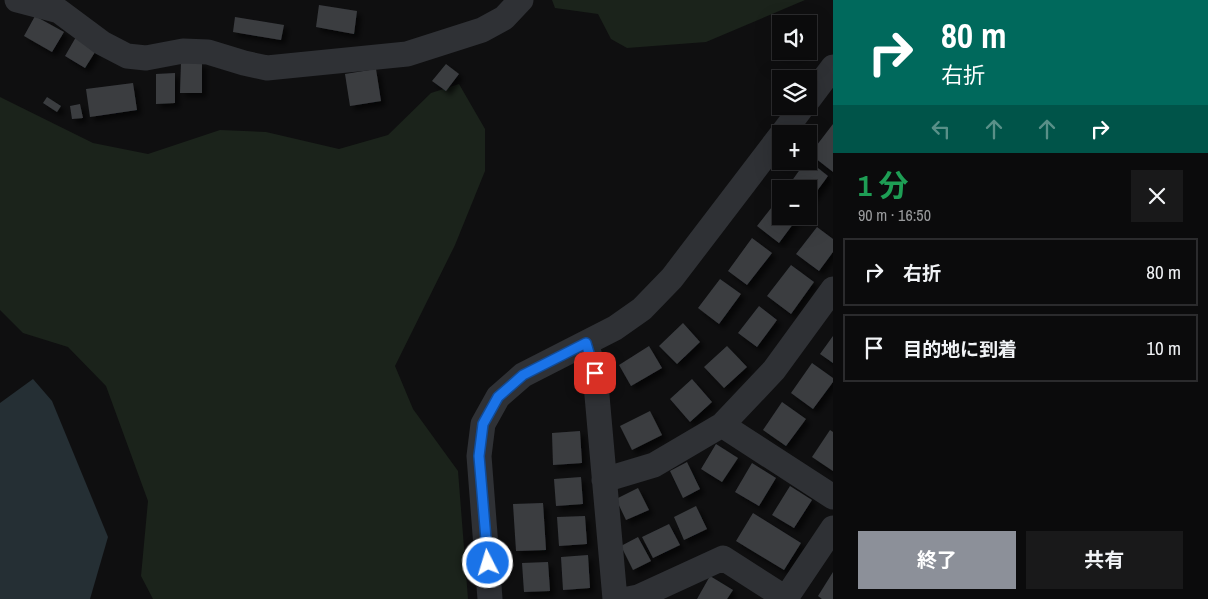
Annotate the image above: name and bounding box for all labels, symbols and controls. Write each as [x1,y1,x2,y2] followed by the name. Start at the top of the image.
[941,12,1006,59] text: 80 m
[772,15,817,225] map controls
[772,15,817,60] button: sound
[858,20,923,85] icon: right
[941,60,985,90] text: 右折
[772,70,817,115] button: layers
[927,115,955,143] icon: left
[980,115,1008,143] icon: ahead
[1033,115,1061,143] icon: ahead
[1086,115,1114,143] icon: right
[772,125,817,170] button: +
[858,165,909,205] text: 1 分
[1131,170,1183,222] button: close
[772,180,817,225] button: −
[858,204,931,226] text: 90 m · 16:50
[860,258,888,286] icon: right
[1146,259,1181,285] text: 80 m
[903,260,941,286] text: 右折
[860,334,888,362] icon: arrive
[1146,335,1181,361] text: 10 m
[903,336,1017,362] text: 目的地に到着
[574,352,616,394] pin
[581,359,609,387] icon: arrive
[858,531,1016,589] button: 終了
[1026,531,1183,589] button: 共有
[461,536,513,588] position arrow

